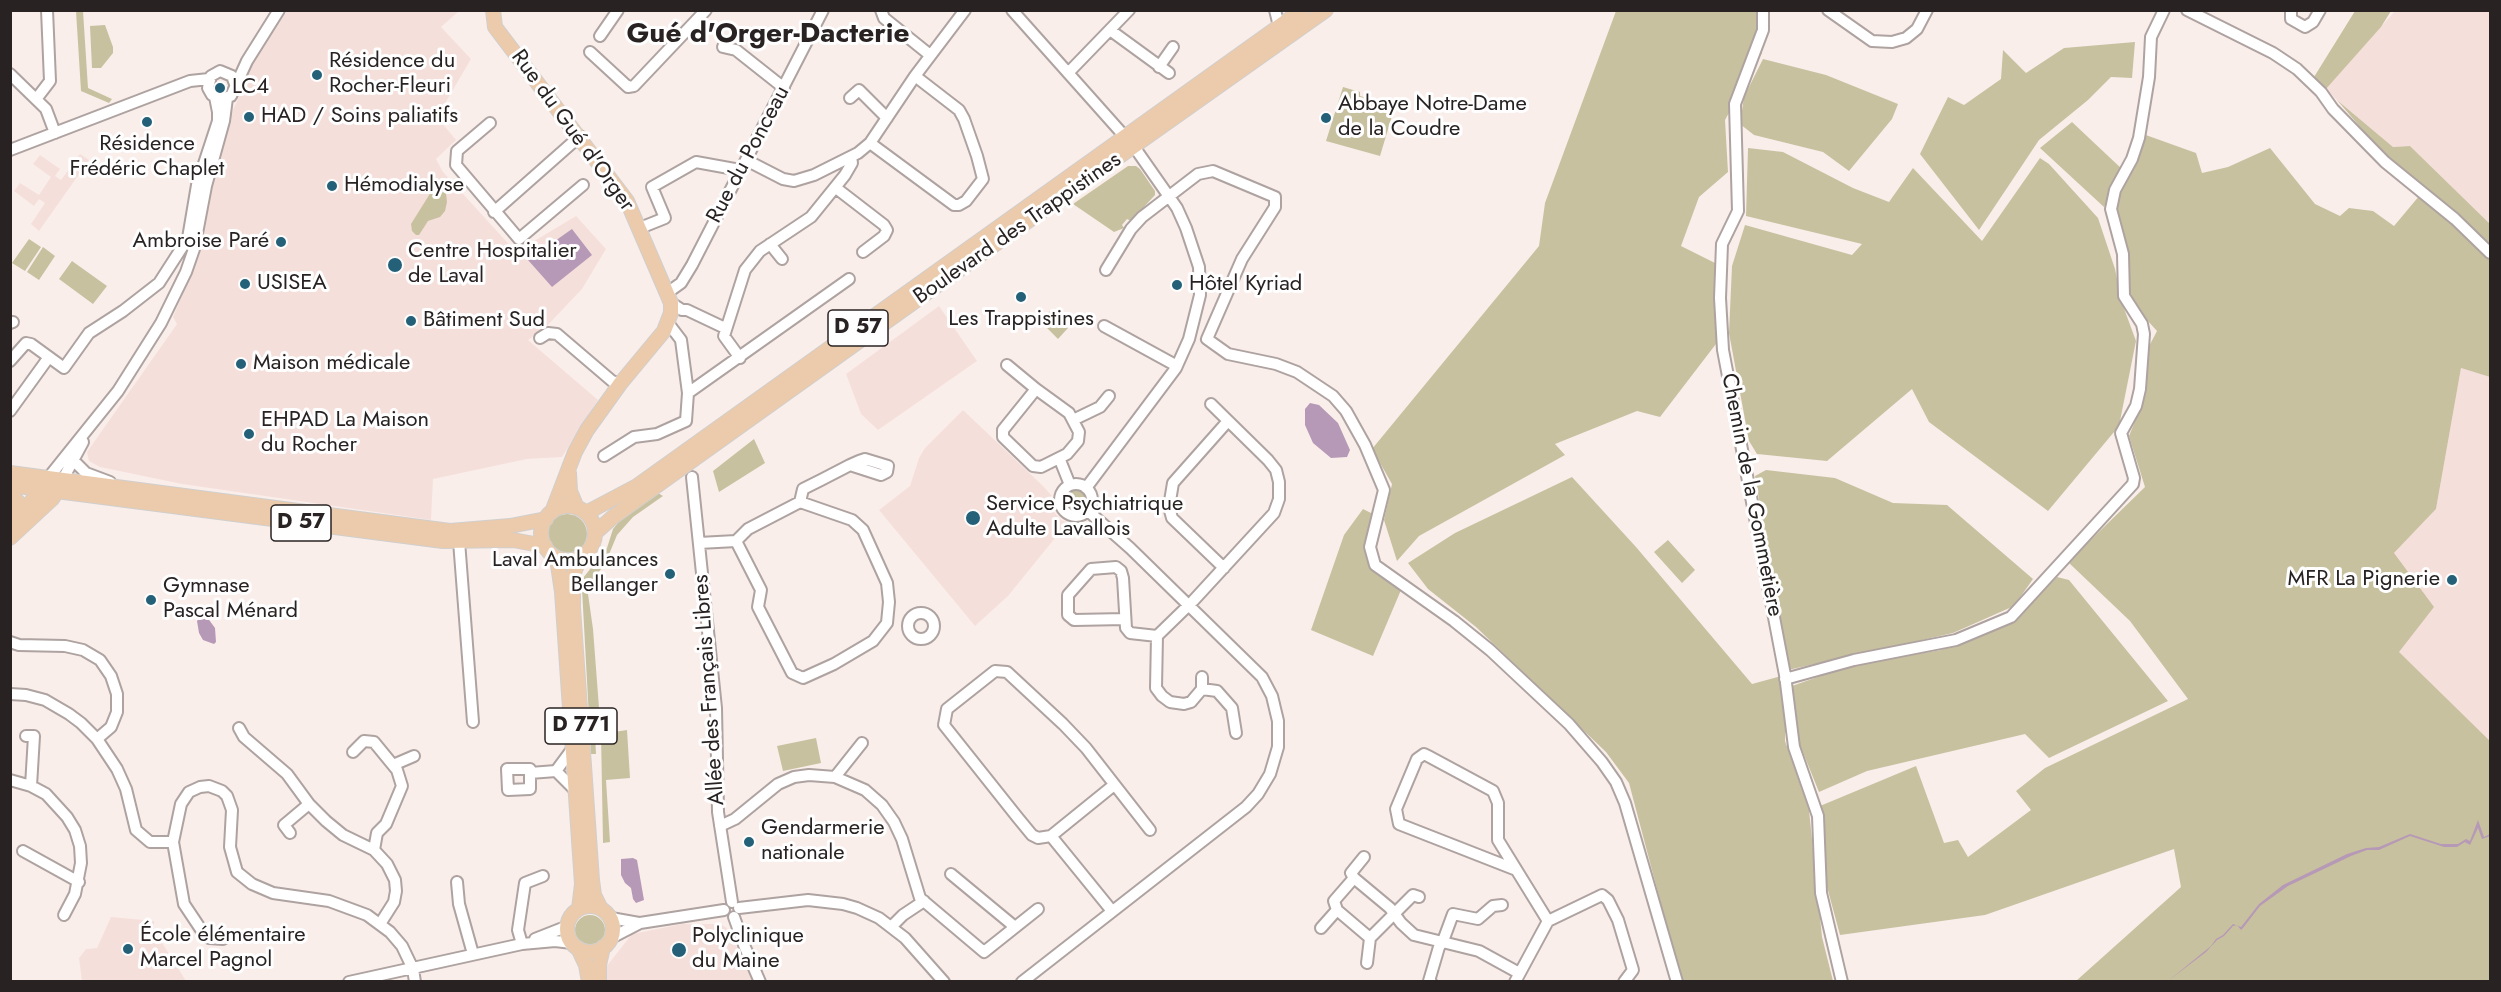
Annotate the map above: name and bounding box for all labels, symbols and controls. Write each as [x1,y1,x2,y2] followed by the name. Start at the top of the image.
[627,18,909,52] district label: Gué d'Orger-Dacterie
[505,45,639,217] street label: Rue du Gué d'Orger
[329,49,455,100] place label: Résidence du Rocher-Fleuri
[310,68,324,82] marker: Résidence du Rocher-Fleuri
[232,75,269,101] place label: LC4
[213,81,227,95] marker: LC4
[702,82,796,228] street label: Rue du Ponceau
[1338,92,1527,144] place label: Abbaye Notre-Dame de la Coudre
[261,104,458,130] place label: HAD / Soins paliatifs
[242,110,256,124] marker: HAD / Soins paliatifs
[1319,111,1333,125] marker: Abbaye Notre-Dame de la Coudre
[140,115,154,129] marker: Résidence Frédéric Chaplet
[70,132,224,184] place label: Résidence Frédéric Chaplet
[909,147,1127,311] street label: Boulevard des Trappistines
[344,173,464,199] place label: Hémodialyse
[325,179,339,193] marker: Hémodialyse
[133,229,269,255] place label: Ambroise Paré
[274,235,288,249] marker: Ambroise Paré
[408,239,577,290] place label: Centre Hospitalier de Laval
[386,256,404,274] marker: Centre Hospitalier de Laval
[257,271,327,297] place label: USISEA
[1189,272,1302,298] place label: Hôtel Kyriad
[238,277,252,291] marker: USISEA
[1170,278,1184,292] marker: Hôtel Kyriad
[1014,290,1028,304] marker: Les Trappistines
[948,307,1094,333] place label: Les Trappistines
[423,308,545,334] place label: Bâtiment Sud
[828,310,888,346] road number: D 57
[404,314,418,328] marker: Bâtiment Sud
[253,351,410,377] place label: Maison médicale
[234,357,248,371] marker: Maison médicale
[1714,371,1788,619] street label: Chemin de la Gommetière
[261,408,429,460] place label: EHPAD La Maison du Rocher
[242,427,256,441] marker: EHPAD La Maison du Rocher
[986,492,1183,544] place label: Service Psychiatrique Adulte Lavallois
[271,505,331,541] road number: D 57
[964,509,982,527] marker: Service Psychiatrique Adulte Lavallois
[492,548,658,600] place label: Laval Ambulances Bellanger
[663,567,677,581] marker: Laval Ambulances Bellanger
[2287,567,2440,593] place label: MFR La Pignerie
[2445,573,2459,587] marker: MFR La Pignerie
[163,574,298,626] place label: Gymnase Pascal Ménard
[689,574,731,806] street label: Allée des Français Libres
[144,593,158,607] marker: Gymnase Pascal Ménard
[545,708,617,744] road number: D 771
[761,816,885,867] place label: Gendarmerie nationale
[742,835,756,849] marker: Gendarmerie nationale
[140,923,306,974] place label: École élémentaire Marcel Pagnol
[692,924,804,975] place label: Polyclinique du Maine
[670,941,688,959] marker: Polyclinique du Maine
[121,942,135,956] marker: École élémentaire Marcel Pagnol

